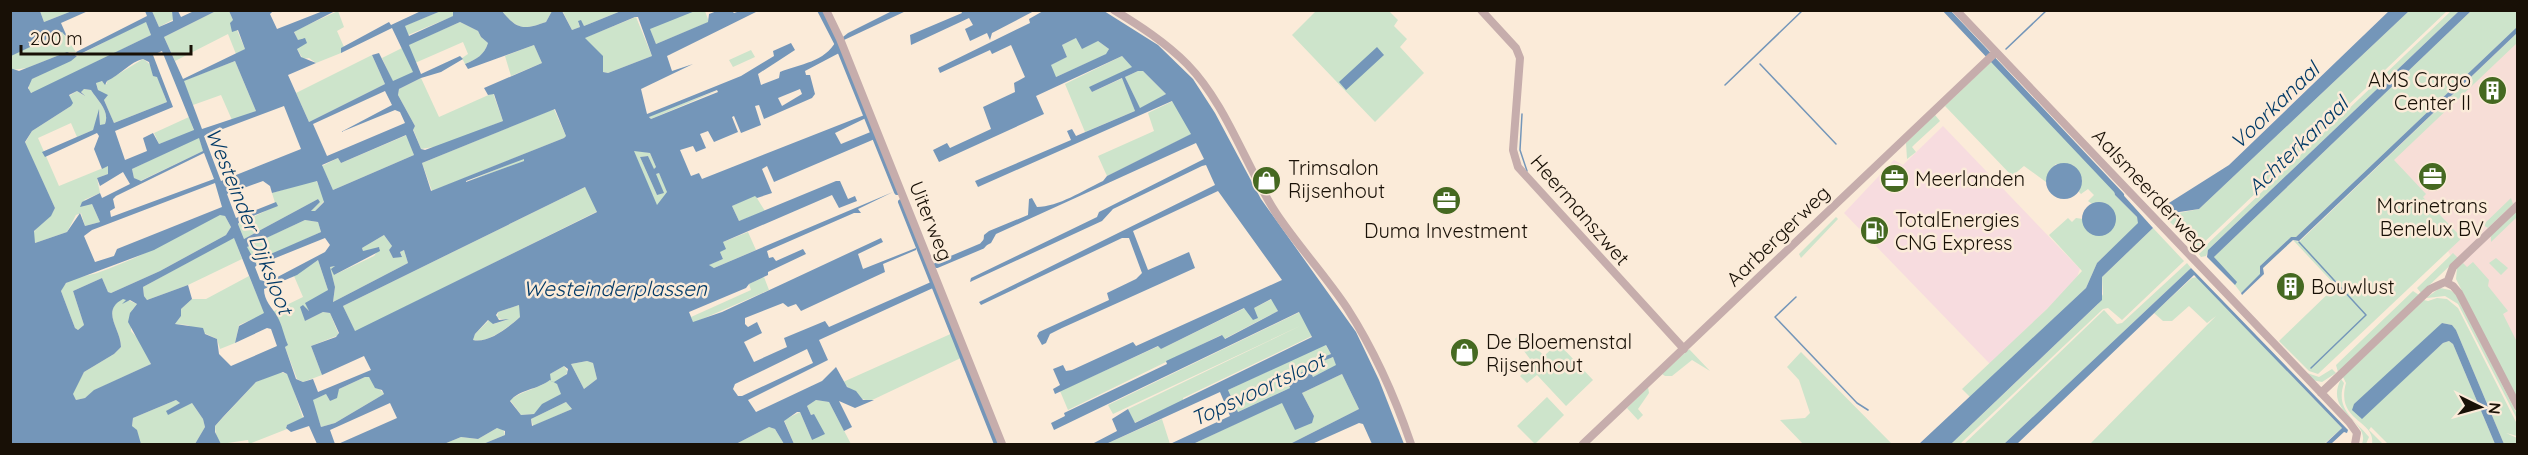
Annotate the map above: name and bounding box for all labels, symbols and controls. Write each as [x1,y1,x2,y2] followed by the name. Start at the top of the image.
[21,18,190,56] scale bar
[30,27,83,50] text: 200 m
[2224,55,2326,154] water label: Voorkanaal
[2368,67,2471,115] place label: AMS Cargo Center II
[2476,75,2508,107] building icon: AMS Cargo Center II
[2242,89,2355,200] water label: Achterkanaal
[2087,123,2214,256] street label: Aalsmeerderweg
[201,124,300,320] water label: Westeinder Dijksloot
[1525,149,1635,270] street label: Heermanszwet
[1288,155,1385,203] place label: Trimsalon Rijsenhout
[2416,160,2448,192] office icon: Marinetrans Benelux BV
[1878,163,1910,195] office icon: Meerlanden
[1251,164,1283,196] shop icon: Trimsalon Rijsenhout
[1915,166,2025,191] place label: Meerlanden
[904,177,959,264] street label: Uiterweg
[1720,180,1835,291] street label: Aarbergerweg
[1430,184,1462,216] office icon: Duma Investment
[2377,193,2487,241] place label: Marinetrans Benelux BV
[1895,207,2019,255] place label: TotalEnergies CNG Express
[1858,215,1890,247] fuel station icon: TotalEnergies CNG Express
[1364,218,1528,243] place label: Duma Investment
[2274,271,2306,303] building icon: Bouwlust
[2311,274,2395,299] place label: Bouwlust
[523,275,708,301] water label: Westeinderplassen
[1486,329,1632,377] place label: De Bloemenstal Rijsenhout
[1449,337,1481,369] shop icon: De Bloemenstal Rijsenhout
[1187,346,1331,431] water label: Topsvoortsloot
[2450,377,2510,437] north arrow
[2484,402,2505,415] text: N

